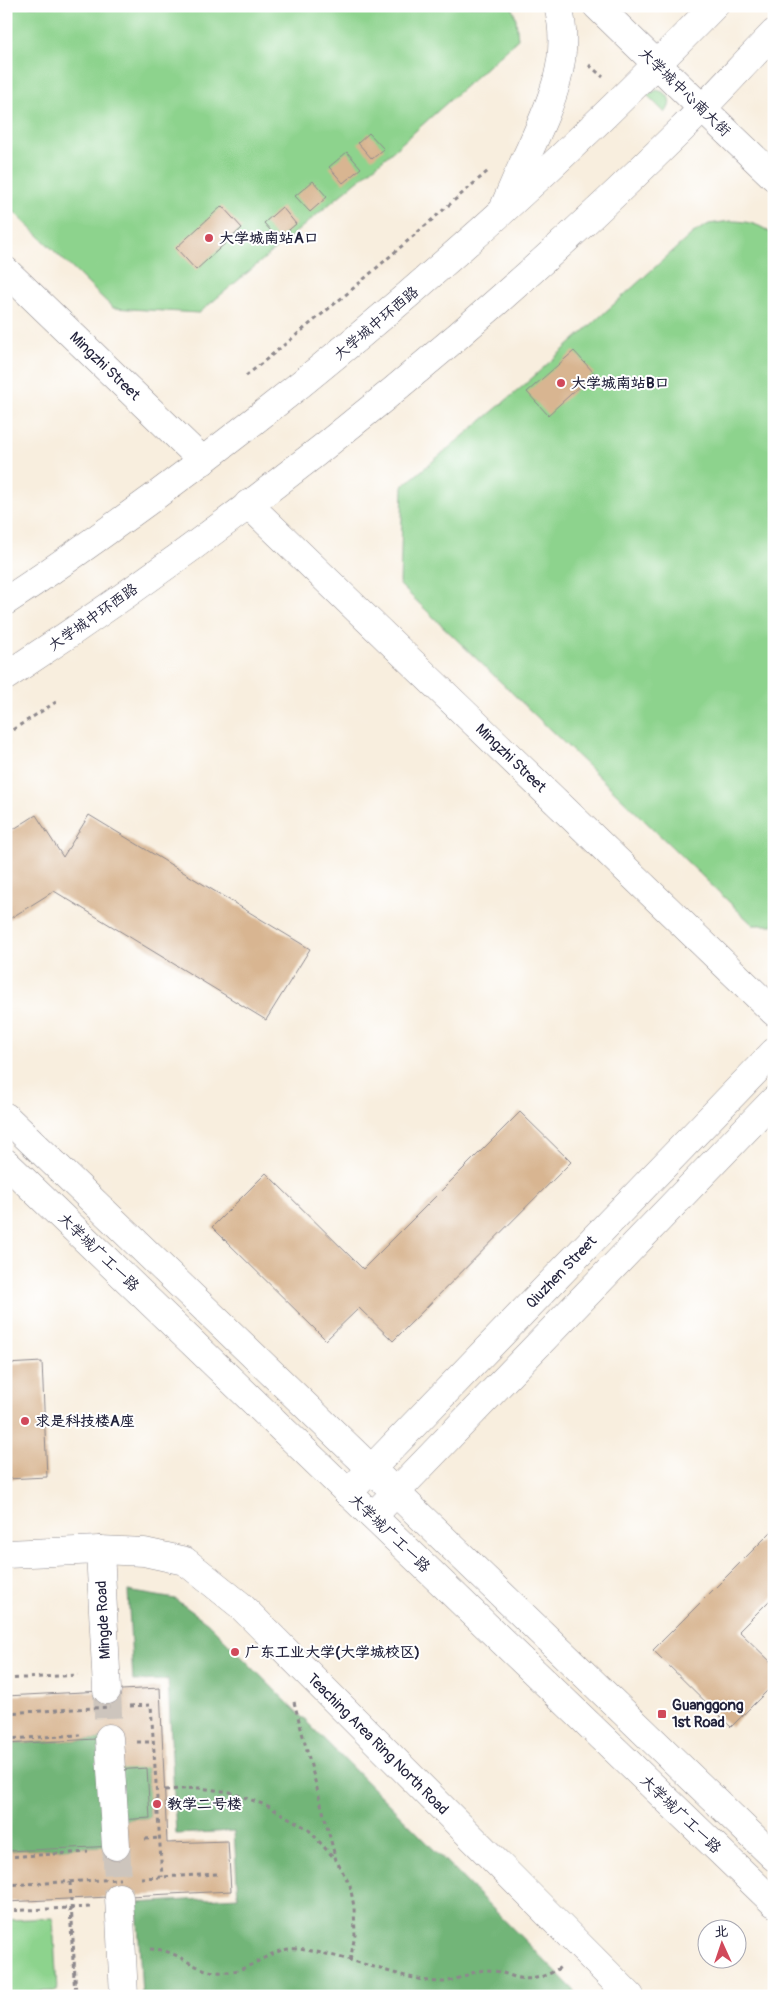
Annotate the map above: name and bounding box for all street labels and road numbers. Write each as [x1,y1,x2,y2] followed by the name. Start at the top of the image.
[635,44,734,141] street label: 大学城中心南大街
[330,282,423,364] street label: 大学城中环西路
[65,328,145,405] street label: Mingzhi Street
[45,580,142,655] street label: 大学城中环西路
[471,720,551,797] street label: Mingzhi Street
[54,1209,143,1296] street label: 大学城广工一路
[522,1231,601,1313] street label: Qiuzhen Street
[345,1490,434,1577] street label: 大学城广工一路
[92,1580,115,1660] street label: Mingde Road
[303,1670,452,1819] street label: Teaching Area Ring North Road
[636,1771,725,1858] street label: 大学城广工一路

